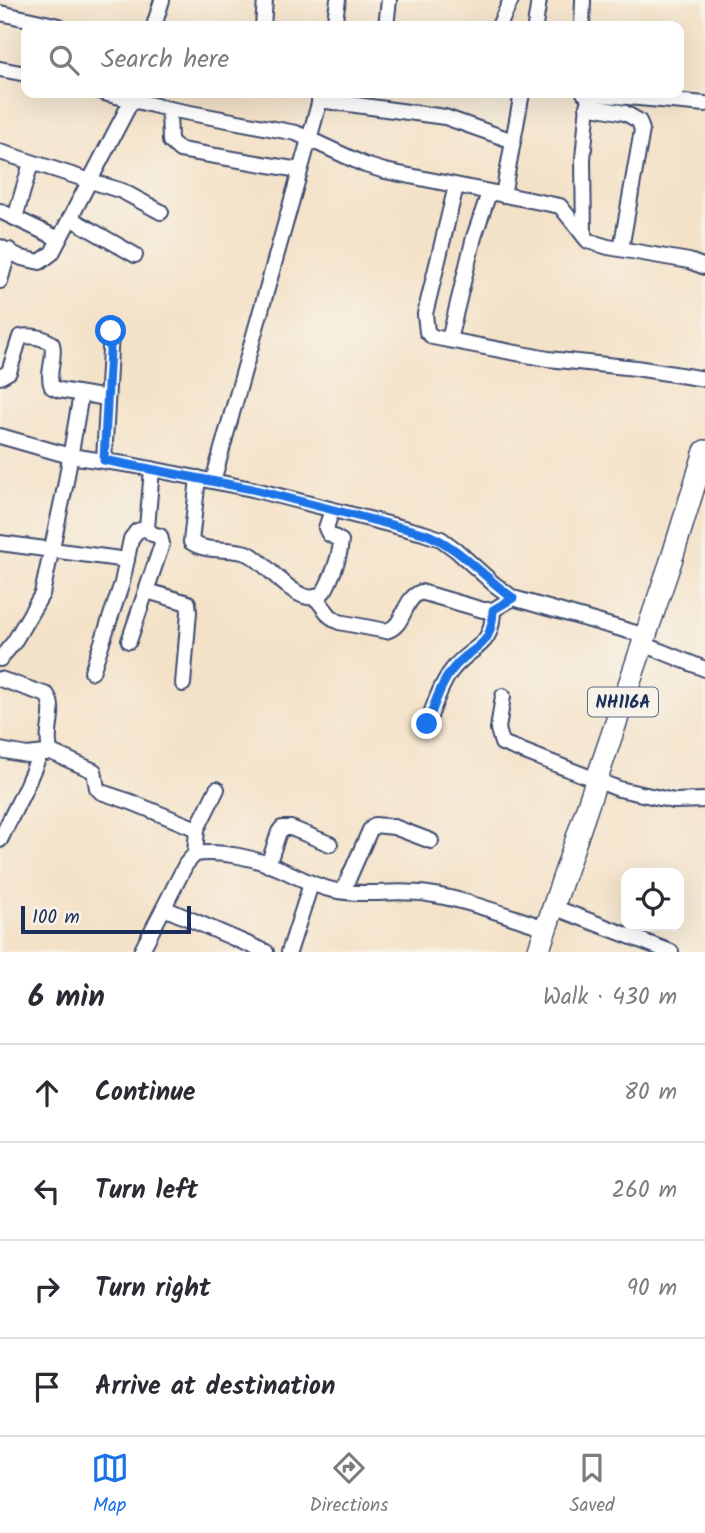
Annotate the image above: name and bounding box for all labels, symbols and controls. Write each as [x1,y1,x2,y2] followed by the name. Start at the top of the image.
[21,21,684,98] search box
[101,39,229,81] text: Search here
[45,41,83,79] icon: search
[95,315,126,346] route start
[588,688,658,716] road number: NH116A
[411,708,442,739] route end
[621,868,684,931] map controls
[621,868,684,931] button: locate
[21,903,191,935] scale bar
[32,903,80,933] text: 100 m
[28,974,105,1022] text: 6 min
[543,980,677,1016] text: Walk · 430 m
[95,1072,196,1114] text: Continue
[28,1074,66,1112] icon: ahead
[624,1075,677,1111] text: 80 m
[95,1170,198,1212] text: Turn left
[28,1172,66,1210] icon: left
[612,1173,677,1209] text: 260 m
[95,1268,211,1310] text: Turn right
[28,1270,66,1308] icon: right
[627,1271,677,1307] text: 90 m
[95,1366,335,1408] text: Arrive at destination
[28,1368,66,1406] icon: arrive
[91,1449,129,1521] tab: Map
[310,1449,388,1521] tab: Directions
[569,1449,614,1521] tab: Saved

